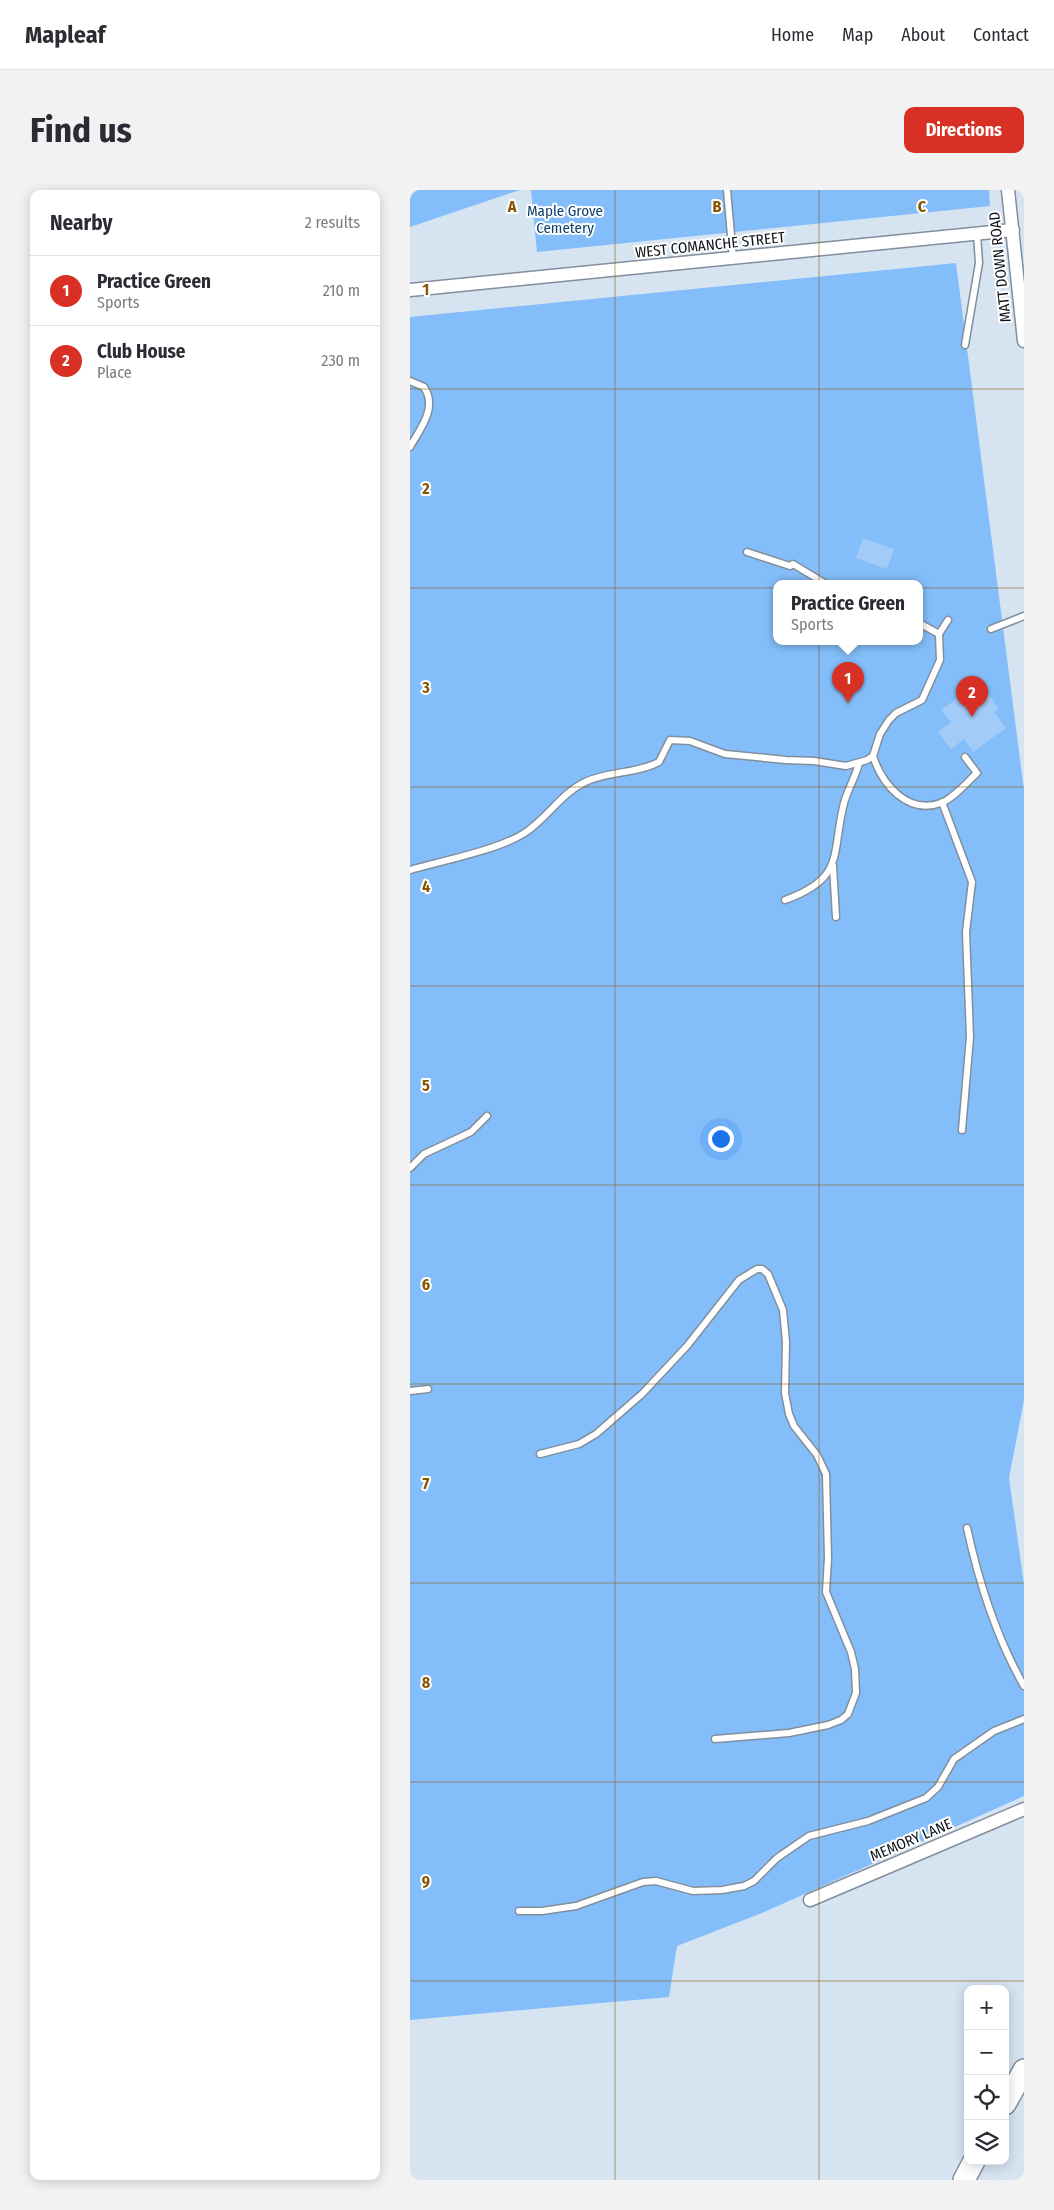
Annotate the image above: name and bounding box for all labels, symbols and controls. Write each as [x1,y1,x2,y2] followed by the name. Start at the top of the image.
[25,21,105,49] text: Mapleaf
[771,24,814,46] text: Home
[842,24,873,46] text: Map
[901,24,945,46] text: About
[973,24,1029,46] text: Contact
[904,107,1024,153] button: Directions
[30,109,132,151] text: Find us
[507,197,517,216] text: A
[713,197,722,216] text: B
[918,197,927,216] text: C
[527,202,603,237] park label: Maple Grove Cemetery
[50,210,112,236] text: Nearby
[985,211,1015,323] street label: MATT DOWN ROAD
[305,213,360,232] text: 2 results
[634,228,786,262] street label: WEST COMANCHE STREET
[97,270,211,293] text: Practice Green
[423,280,429,299] text: 1
[63,281,69,300] text: 1
[323,281,360,300] text: 210 m
[97,293,140,312] text: Sports
[97,340,185,363] text: Club House
[62,351,70,370] text: 2
[321,351,360,370] text: 230 m
[97,363,132,382] text: Place
[421,479,430,498] text: 2
[773,580,923,645] popup
[791,592,905,615] text: Practice Green
[791,615,833,634] text: Sports
[832,662,864,703] pin: 1
[956,676,988,717] pin: 2
[421,678,430,697] text: 3
[422,877,430,896] text: 4
[422,1076,430,1095] text: 5
[708,1126,734,1152] your location
[422,1275,430,1294] text: 6
[423,1474,430,1493] text: 7
[422,1673,431,1692] text: 8
[867,1815,955,1865] street label: MEMORY LANE
[422,1872,430,1891] text: 9
[964,1985,1009,2165] map controls
[964,1985,1009,2030] button: +
[964,2030,1009,2075] button: −
[964,2075,1009,2120] button: locate
[964,2120,1009,2165] button: layers

